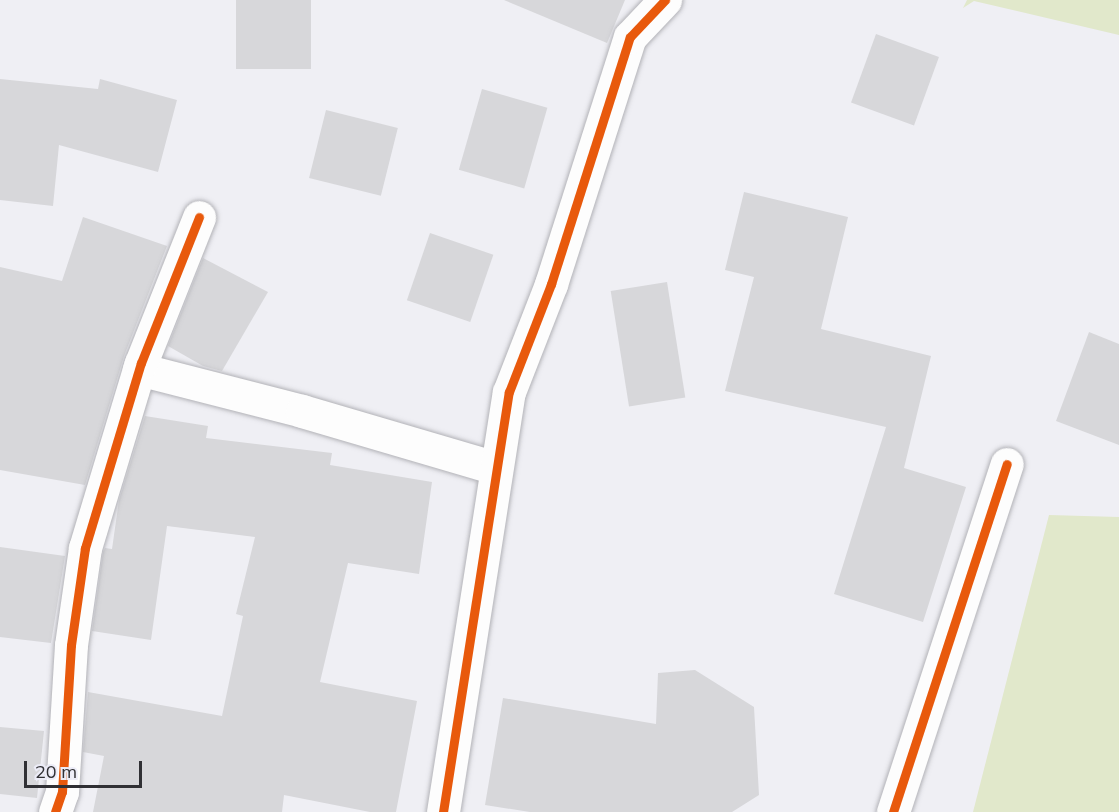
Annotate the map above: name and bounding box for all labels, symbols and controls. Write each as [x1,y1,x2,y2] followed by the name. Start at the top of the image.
[27,749,146,787] scale bar
[35,760,77,783] text: 20 m

